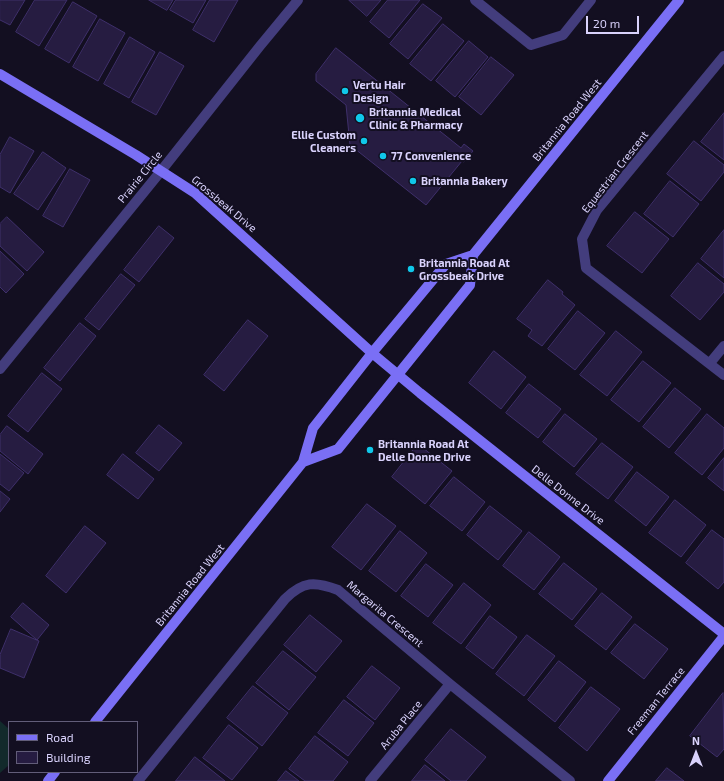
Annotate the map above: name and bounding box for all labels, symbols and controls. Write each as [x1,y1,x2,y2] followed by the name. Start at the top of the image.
[588,8,641,34] scale bar
[593,16,620,30] text: 20 m
[530,76,604,164] street label: Britannia Road West
[353,78,406,104] place label: Vertu Hair Design
[340,86,350,96] marker: Vertu Hair Design
[369,105,463,131] place label: Britannia Medical Clinic & Pharmacy
[354,112,366,124] marker: Britannia Medical Clinic & Pharmacy
[291,128,356,154] place label: Ellie Custom Cleaners
[579,128,651,216] street label: Equestrian Crescent
[359,136,369,146] marker: Ellie Custom Cleaners
[115,148,165,206] street label: Prairie Circle
[391,149,471,163] place label: 77 Convenience
[378,151,388,161] marker: 77 Convenience
[189,173,259,235] street label: Grossbeak Drive
[421,174,508,188] place label: Britannia Bakery
[408,176,418,186] marker: Britannia Bakery
[419,256,510,282] place label: Britannia Road At Grossbeak Drive
[406,264,416,274] marker: Britannia Road At Grossbeak Drive
[378,437,471,463] place label: Britannia Road At Delle Donne Drive
[365,445,375,455] marker: Britannia Road At Delle Donne Drive
[529,462,607,528] street label: Delle Donne Drive
[153,541,227,629] street label: Britannia Road West
[344,578,426,650] street label: Margarita Crescent
[625,664,687,738] street label: Freeman Terrace
[377,698,425,752] street label: Aruba Place
[8,721,138,773] legend
[46,730,74,744] text: Road
[676,733,716,773] north arrow
[692,734,700,747] text: N
[46,750,90,764] text: Building

